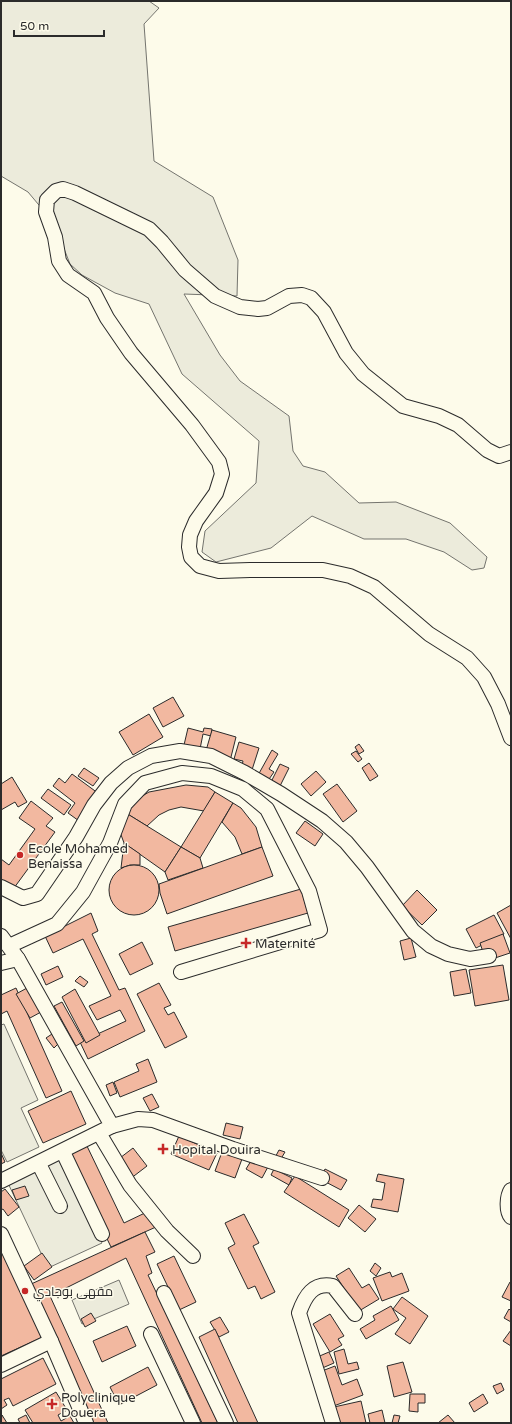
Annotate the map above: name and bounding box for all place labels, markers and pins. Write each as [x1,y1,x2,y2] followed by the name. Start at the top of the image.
[28,841,128,872] place label: Ecole Mohamed Benaissa
[15,850,25,860] marker: Ecole Mohamed Benaissa
[255,936,315,952] place label: Maternité
[240,937,252,949] marker: Maternité
[172,1142,261,1158] place label: Hopital Douira
[157,1143,169,1155] marker: Hopital Douira
[33,1284,113,1302] place label: مقهى بوجادي
[20,1286,30,1296] marker: مقهى بوجادي
[61,1390,136,1421] place label: Polyclinique Douera
[46,1398,58,1410] marker: Polyclinique Douera

